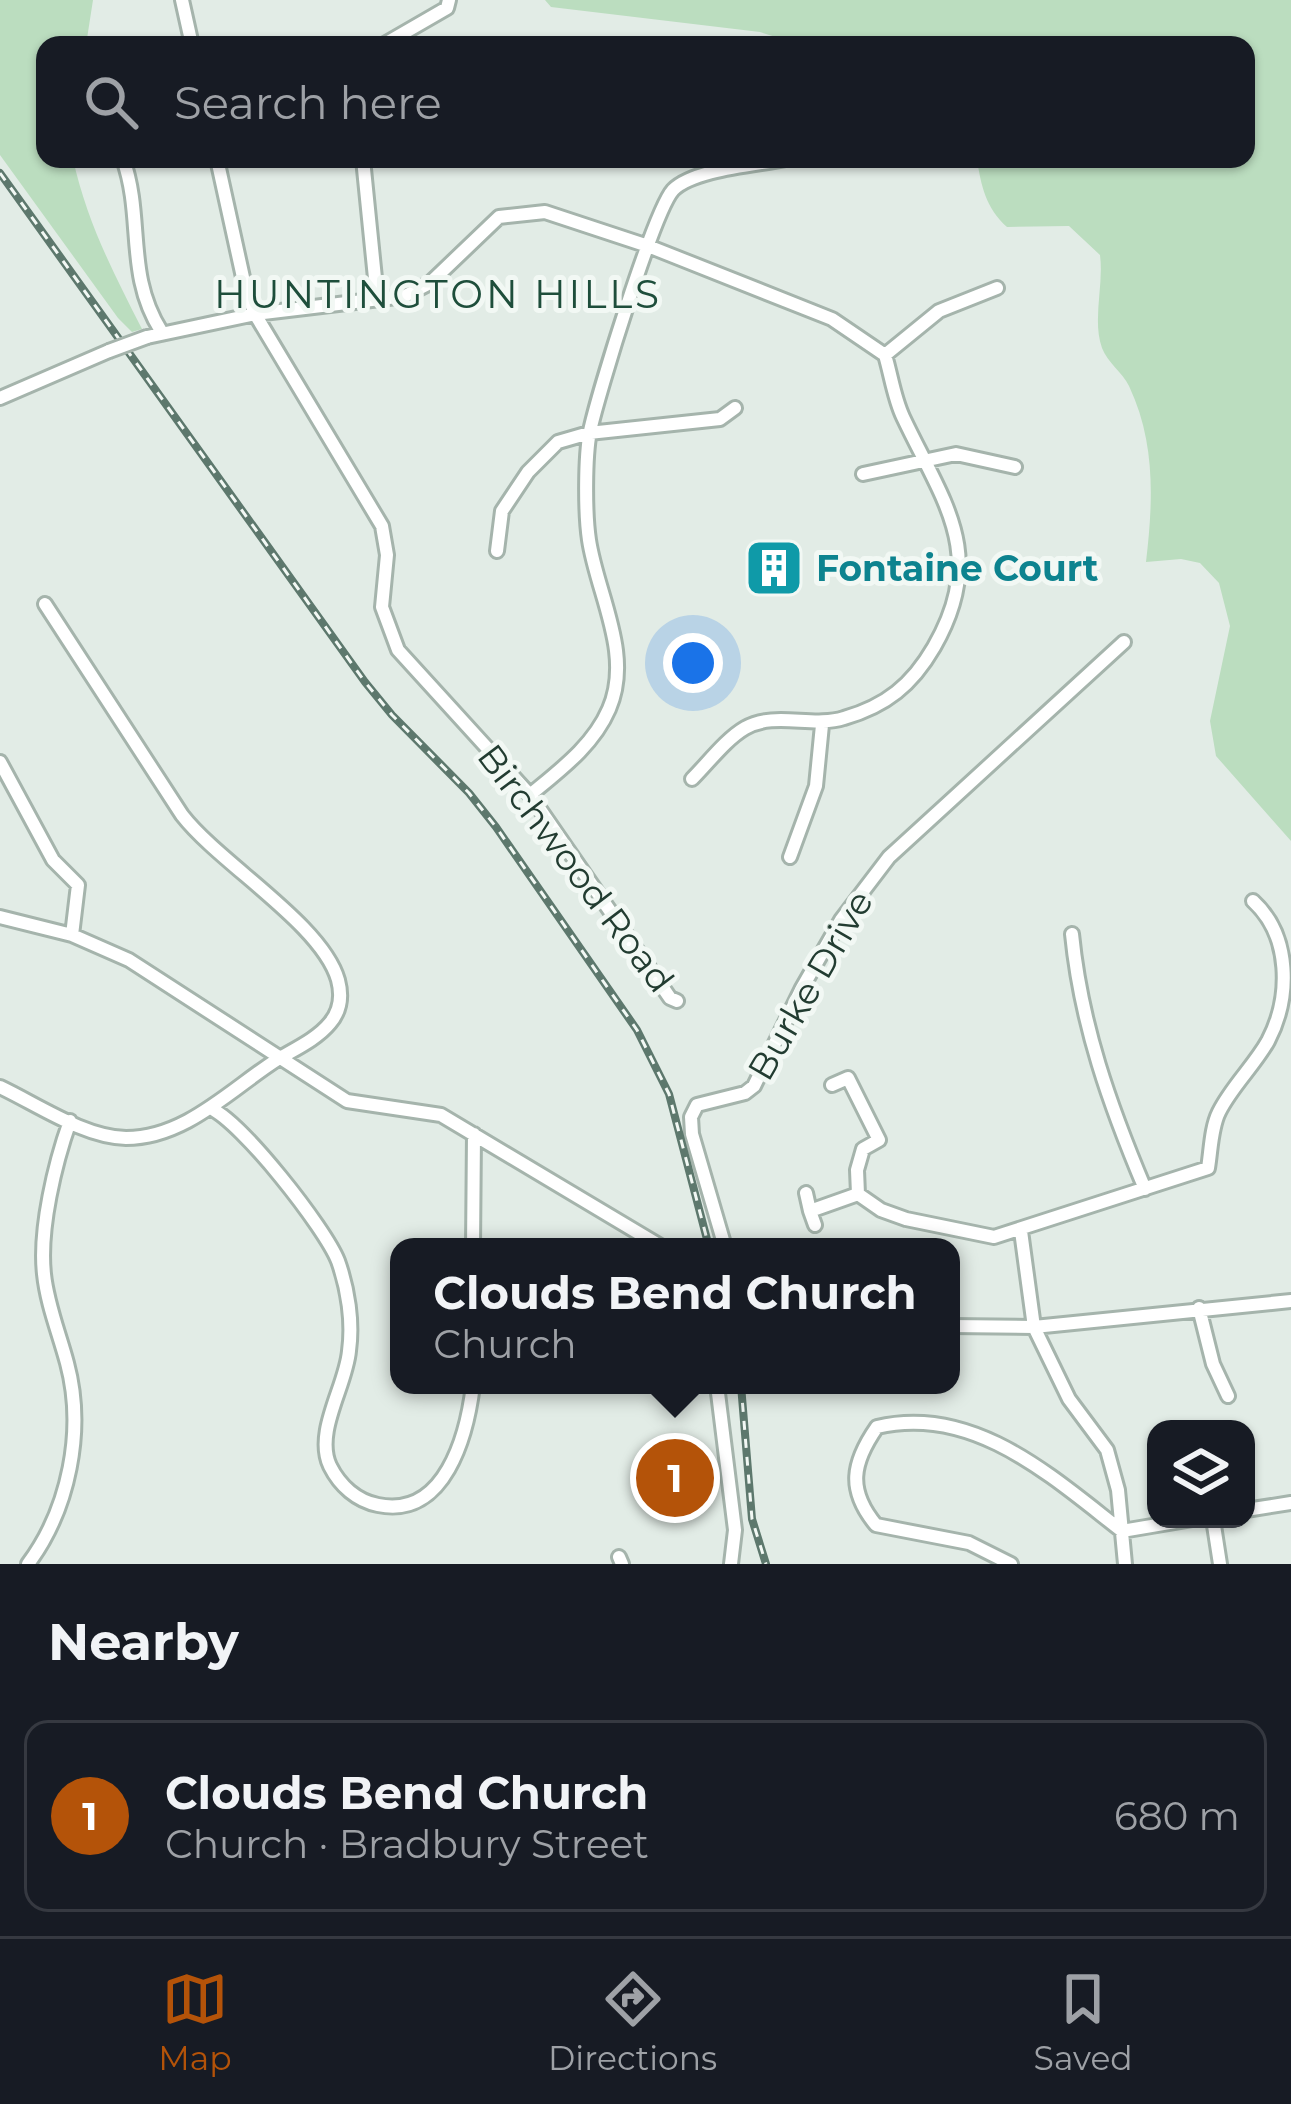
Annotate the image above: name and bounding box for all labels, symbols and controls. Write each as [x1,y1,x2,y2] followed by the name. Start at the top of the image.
[36,36,1255,168] search box
[78,69,144,135] icon: search
[174,75,442,130] text: Search here
[214,270,662,318] district label: HUNTINGTON HILLS
[743,537,805,599] building icon: Fontaine Court
[816,546,1099,590] place label: Fontaine Court
[663,633,723,693] your location
[468,735,684,1001] street label: Birchwood Road
[738,882,882,1088] street label: Burke Drive
[390,1238,960,1394] popup
[433,1265,917,1320] text: Clouds Bend Church
[433,1320,577,1368] text: Church
[1147,1420,1255,1528] map controls
[1147,1420,1255,1528] button: layers
[636,1433,714,1523] pin: 1
[48,1611,239,1673] text: Nearby
[165,1765,648,1820] text: Clouds Bend Church
[82,1792,98,1840] text: 1
[1114,1792,1240,1840] text: 680 m
[165,1820,649,1868] text: Church · Bradbury Street
[158,1966,232,2078] tab: Map
[548,1966,717,2078] tab: Directions
[1034,1966,1133,2078] tab: Saved

